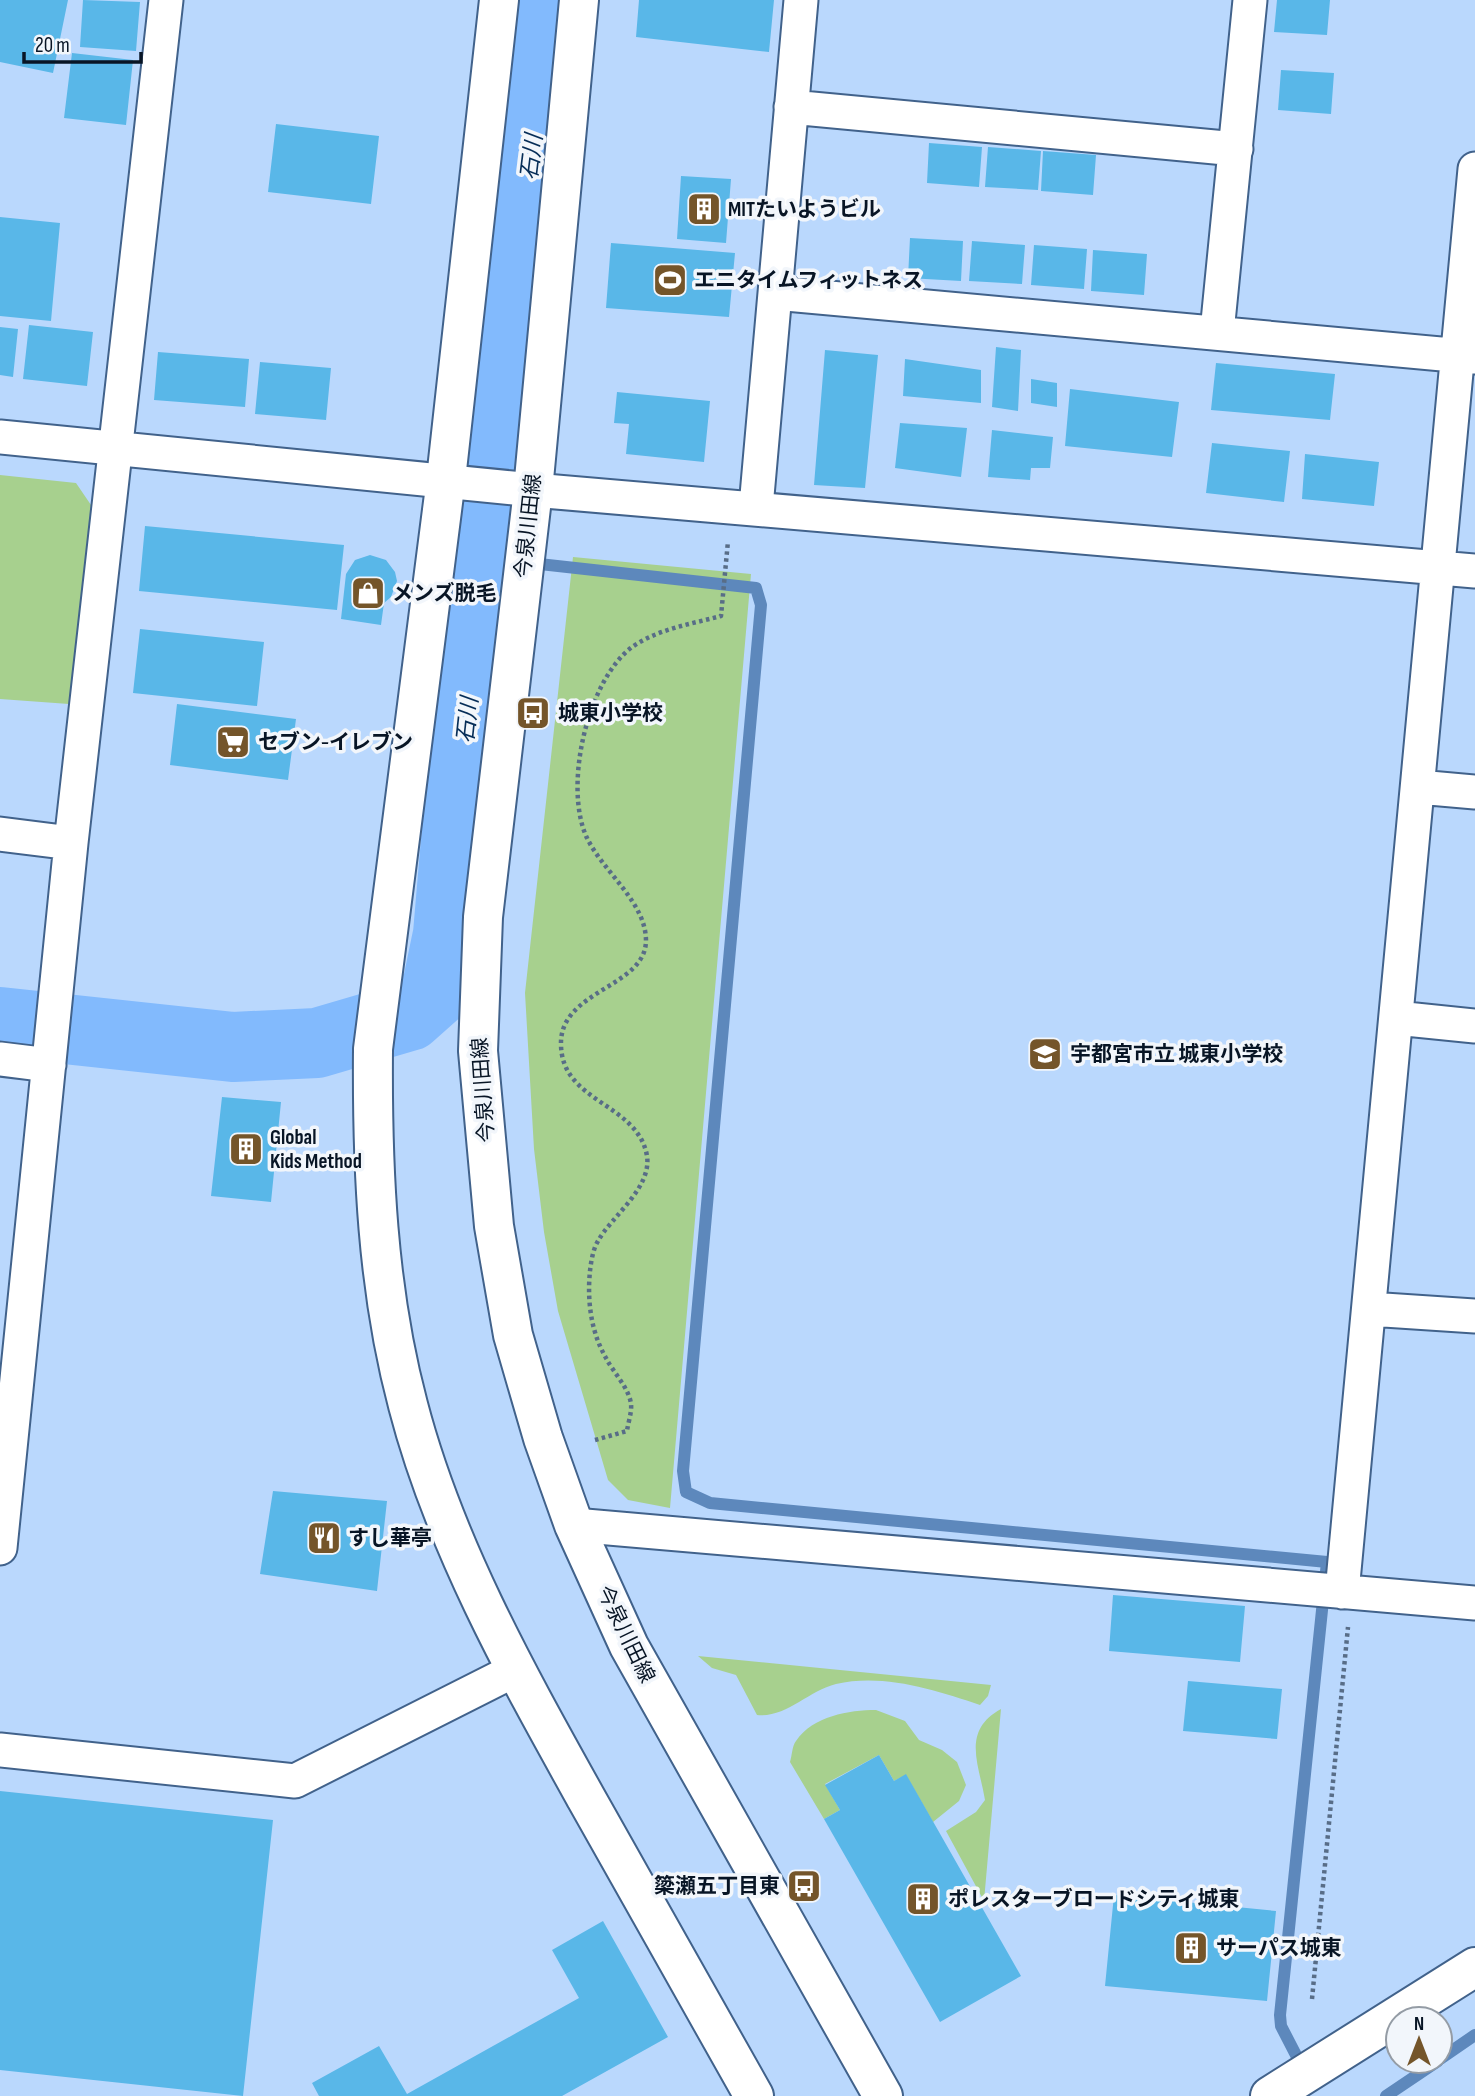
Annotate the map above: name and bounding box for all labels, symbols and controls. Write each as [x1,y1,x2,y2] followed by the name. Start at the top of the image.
[24,21,142,65] scale bar
[35,33,70,58] text: 20 m
[515,130,549,182] water label: 石川
[685,190,723,228] building icon: MITたいようビル
[728,197,881,222] place label: MITたいようビル
[651,261,689,299] sports icon: エニタイムフィットネス
[694,268,923,293] place label: エニタイムフィットネス
[511,473,546,580] street label: 今泉川田線
[349,574,387,612] shop icon: メンズ脱毛
[392,581,497,606] place label: メンズ脱毛
[452,693,485,744] water label: 石川
[514,694,552,732] bus stop icon: 城東小学校
[558,701,663,726] place label: 城東小学校
[214,723,252,761] supermarket icon: セブン-イレブン
[258,730,413,755] place label: セブン-イレブン
[1026,1035,1064,1073] school or university icon: 宇都宮市立 城東小学校
[467,1037,500,1143] street label: 今泉川田線
[1070,1042,1283,1067] place label: 宇都宮市立 城東小学校
[270,1125,362,1174] place label: Global Kids Method
[227,1130,265,1168] building icon: Global Kids Method
[305,1519,343,1557] restaurant icon: すし華亭
[348,1526,432,1551] place label: すし華亭
[591,1582,660,1687] street label: 今泉川田線
[785,1867,823,1905] bus stop icon: 簗瀬五丁目東
[654,1874,780,1899] place label: 簗瀬五丁目東
[904,1880,942,1918] building icon: ポレスターブロードシティ城東
[948,1887,1239,1912] place label: ポレスターブロードシティ城東
[1172,1929,1210,1967] building icon: サーパス城東
[1216,1936,1342,1961] place label: サーパス城東
[1384,2005,1454,2075] north arrow
[1414,2013,1424,2036] text: N

